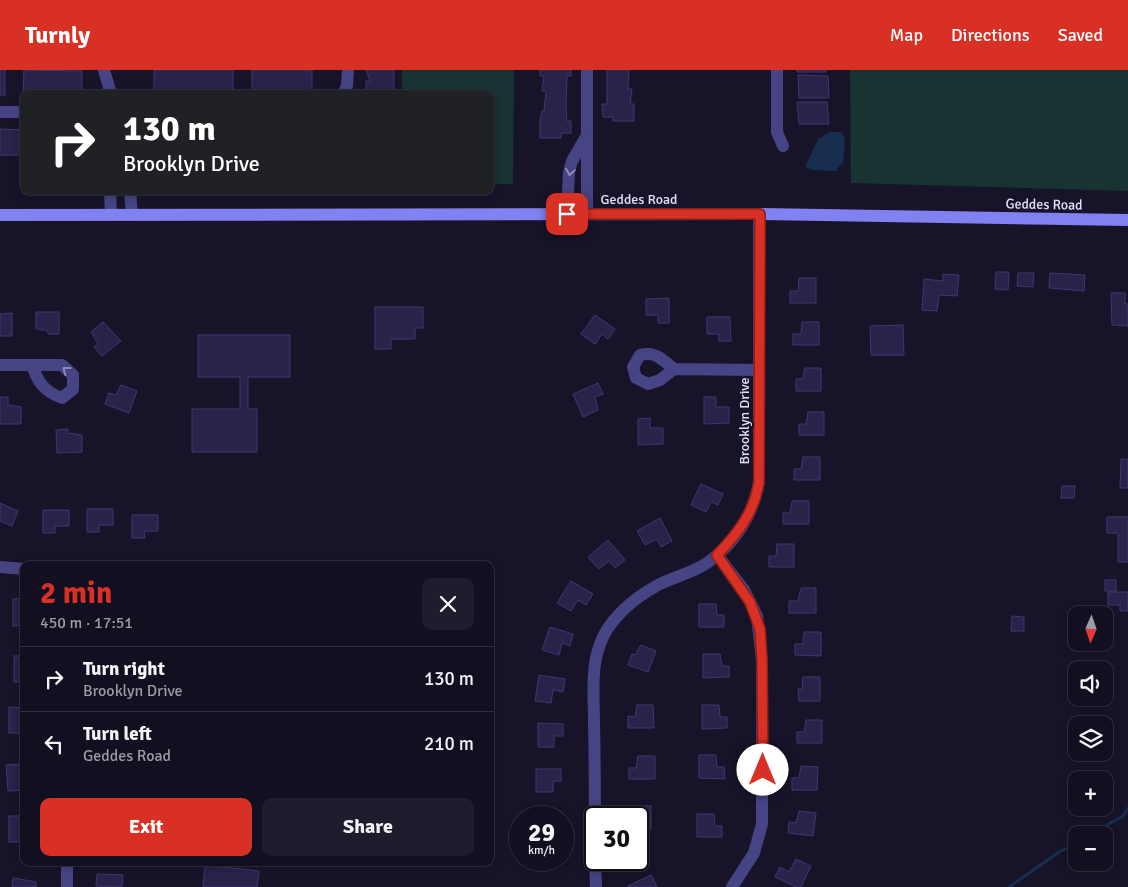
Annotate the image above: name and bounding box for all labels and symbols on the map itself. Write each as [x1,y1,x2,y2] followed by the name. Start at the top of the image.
[565,168,575,177] one-way arrow
[600,191,678,208] street label: Geddes Road
[546,193,588,235] pin
[1005,195,1083,214] street label: Geddes Road
[63,367,72,376] one-way arrow
[736,377,753,465] street label: Brooklyn Drive
[1068,606,1112,651] north arrow
[736,743,788,795] position arrow
[584,806,649,871] speed limit sign: 30

